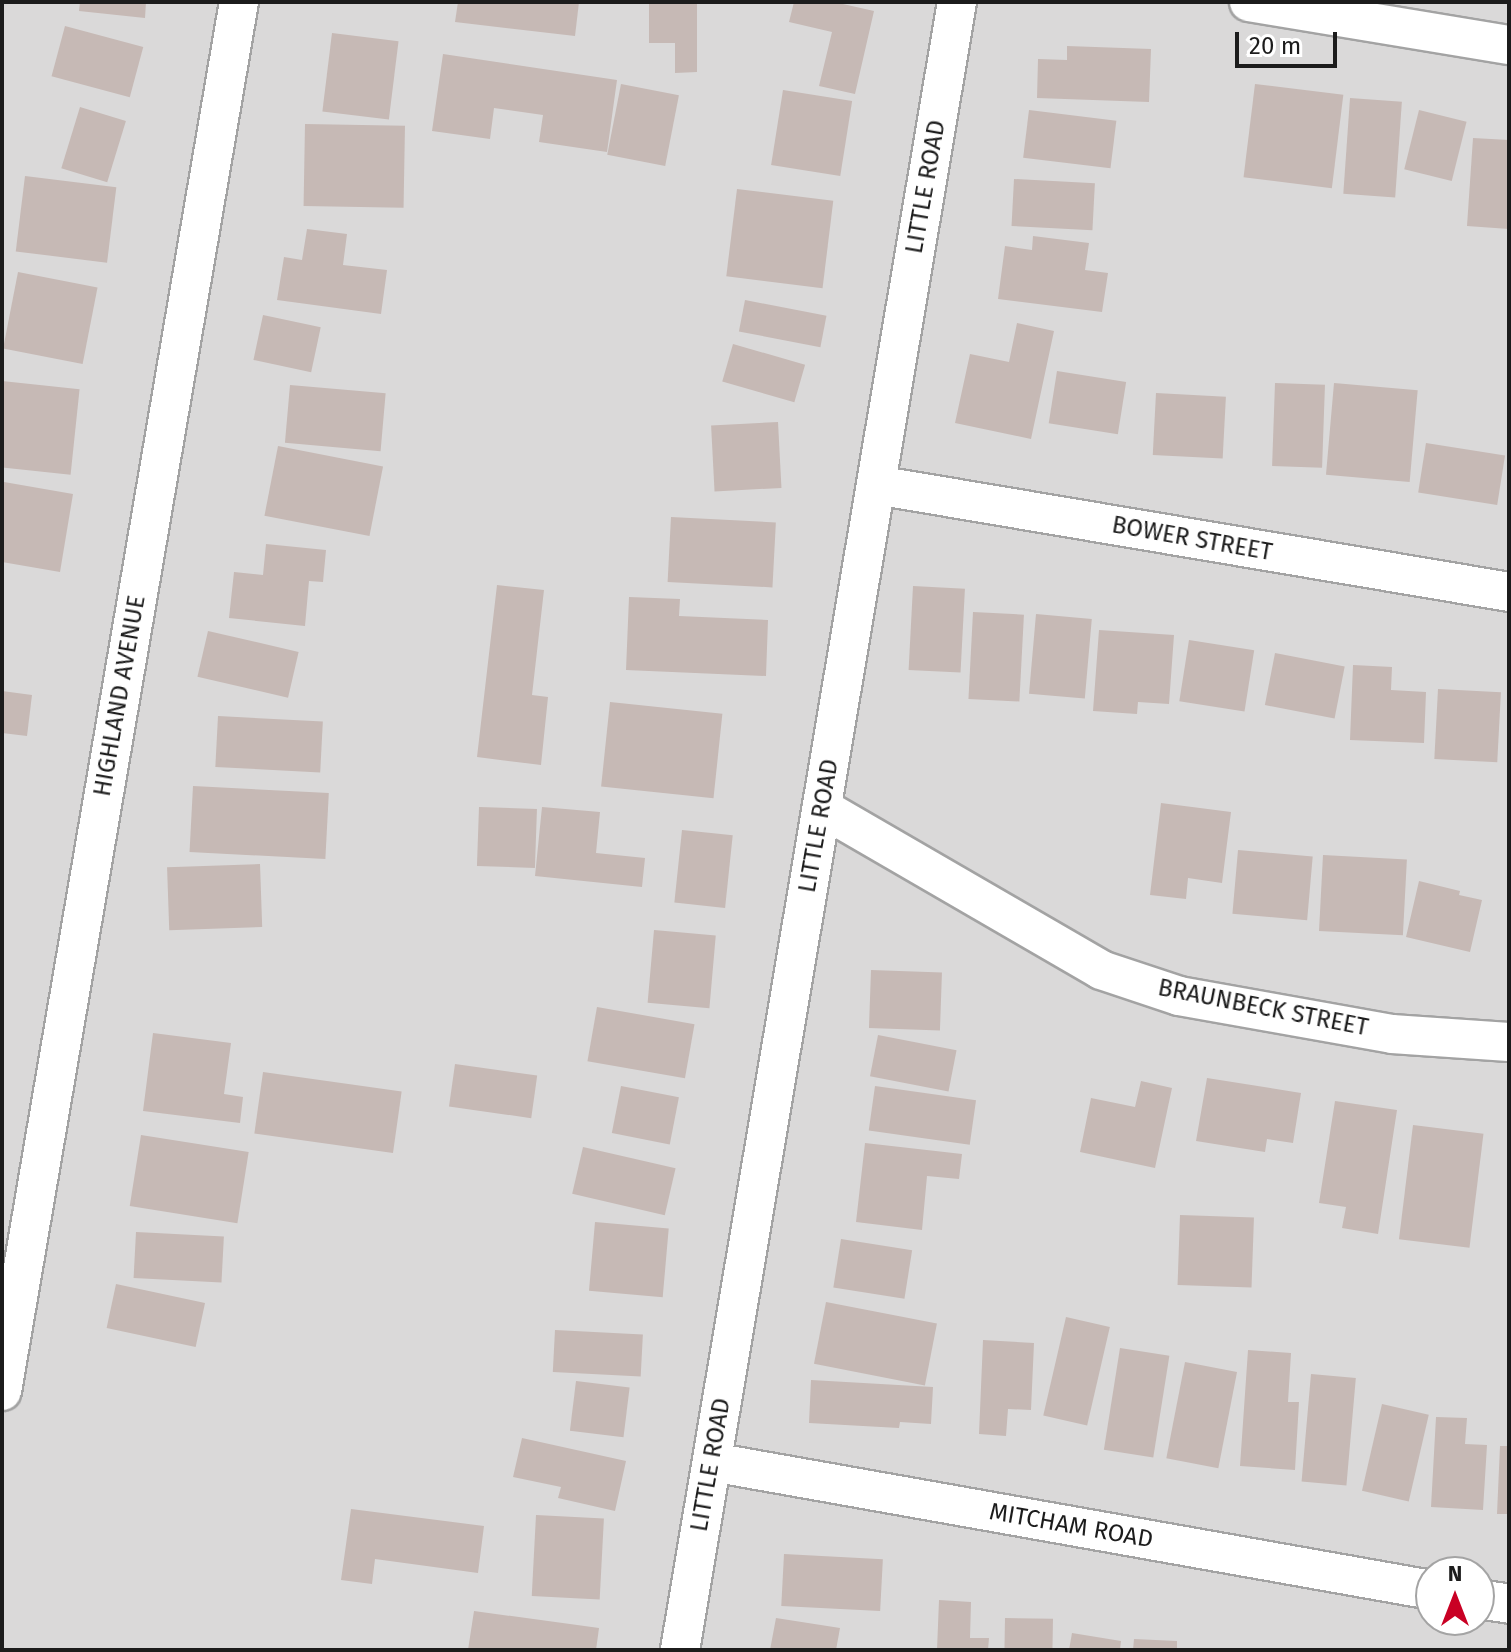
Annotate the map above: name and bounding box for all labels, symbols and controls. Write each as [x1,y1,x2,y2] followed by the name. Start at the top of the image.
[1239,16,1341,66] scale bar
[1249,32,1301,60] text: 20 m
[900,118,952,256] street label: LITTLE ROAD
[1110,511,1274,567] street label: BOWER STREET
[88,593,152,799] street label: HIGHLAND AVENUE
[793,757,845,895] street label: LITTLE ROAD
[1155,973,1371,1043] street label: BRAUNBECK STREET
[685,1396,737,1534] street label: LITTLE ROAD
[987,1497,1155,1555] street label: MITCHAM ROAD
[1415,1556,1495,1636] north arrow
[1448,1560,1462,1587] text: N

